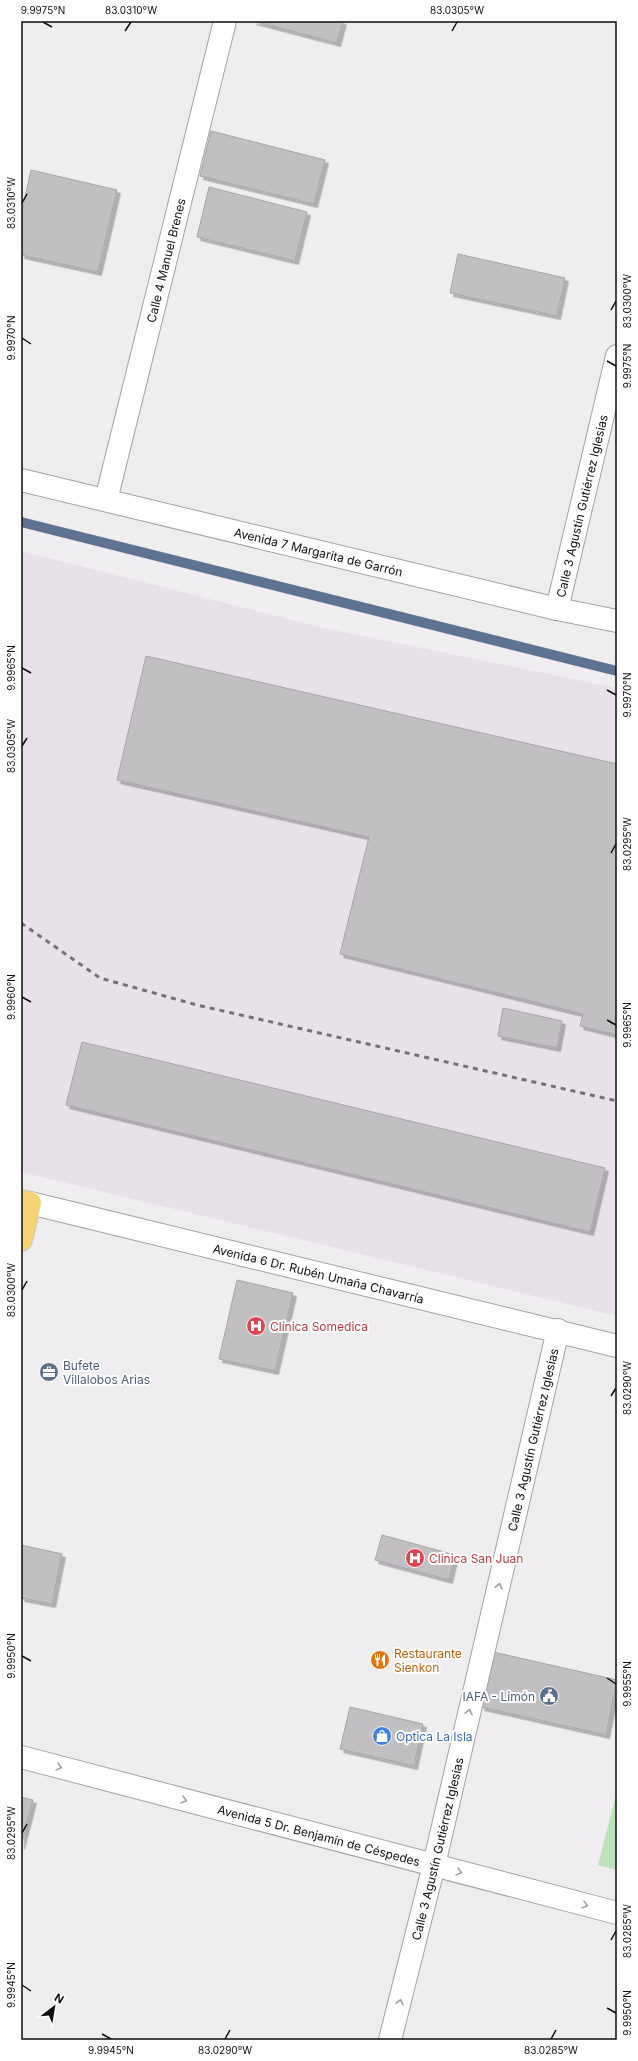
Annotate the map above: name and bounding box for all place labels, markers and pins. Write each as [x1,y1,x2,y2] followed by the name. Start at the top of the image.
[245,1315,267,1337] hospital icon: Clínica Somedica
[270,1319,368,1334] place label: Clínica Somedica
[63,1358,150,1387] place label: Bufete Villalobos Arias
[38,1361,60,1383] office icon: Bufete Villalobos Arias
[404,1547,426,1569] hospital icon: Clínica San Juan
[429,1551,523,1566] place label: Clínica San Juan
[394,1646,462,1675] place label: Restaurante Sienkon
[369,1649,391,1671] restaurant icon: Restaurante Sienkon
[538,1685,560,1707] public building icon: IAFA - Limón
[462,1689,535,1704] place label: IAFA - Limón
[371,1725,393,1747] shop icon: Optica La Isla
[396,1729,473,1744] place label: Optica La Isla

